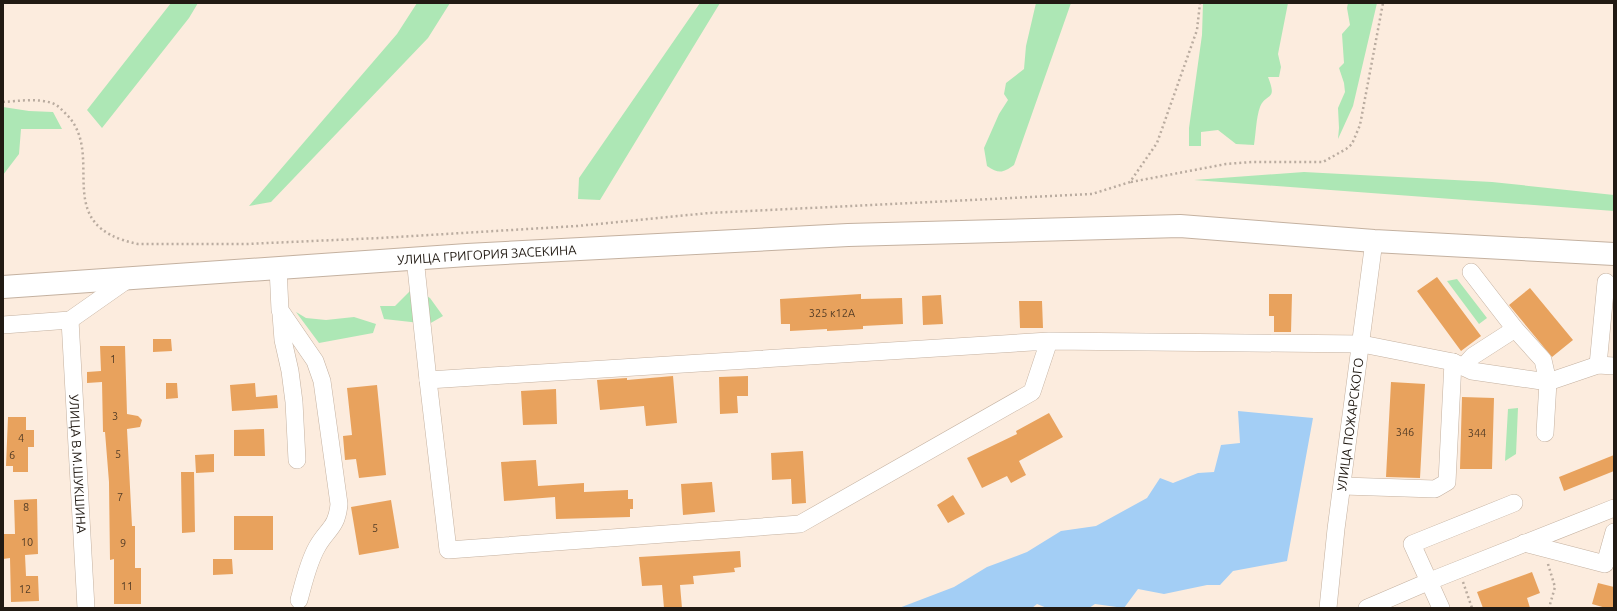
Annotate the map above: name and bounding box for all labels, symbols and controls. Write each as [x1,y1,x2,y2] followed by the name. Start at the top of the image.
[397,242,577,267] street label: УЛИЦА ГРИГОРИЯ ЗАСЕКИНА
[809,307,856,319] house number: 325 к12А
[110,353,116,365] house number: 1
[1334,357,1366,492] street label: УЛИЦА ПОЖАРСКОГО
[67,394,89,534] street label: УЛИЦА В.М.ШУКШИНА
[112,410,118,422] house number: 3
[1396,426,1414,438] house number: 346
[1468,427,1486,439] house number: 344
[18,432,24,444] house number: 4
[115,448,121,460] house number: 5
[9,449,15,461] house number: 6
[117,491,123,503] house number: 7
[23,501,29,513] house number: 8
[372,522,378,534] house number: 5
[21,536,33,548] house number: 10
[120,537,126,549] house number: 9
[121,580,133,592] house number: 11
[19,583,31,595] house number: 12

